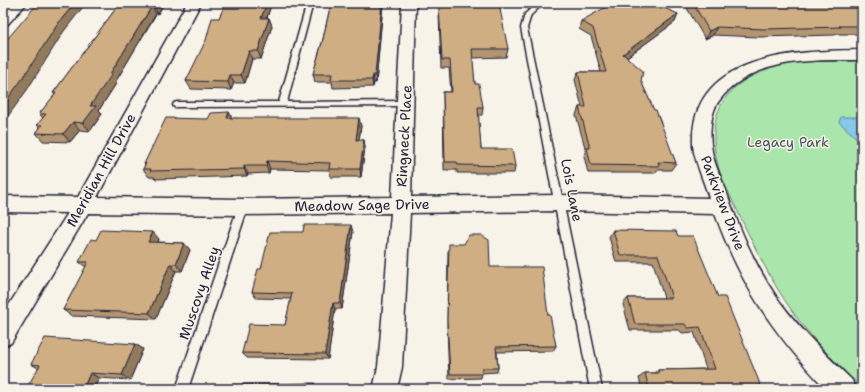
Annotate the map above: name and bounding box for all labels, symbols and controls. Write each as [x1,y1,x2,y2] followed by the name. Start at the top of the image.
[392,85,416,187] street label: Ringneck Place
[62,110,140,230] street label: Meridian Hill Drive
[747,133,829,151] park label: Legacy Park
[697,153,749,253] street label: Parkview Drive
[557,157,587,223] street label: Lois Lane
[294,195,430,215] street label: Meadow Sage Drive
[175,244,223,342] street label: Muscovy Alley

